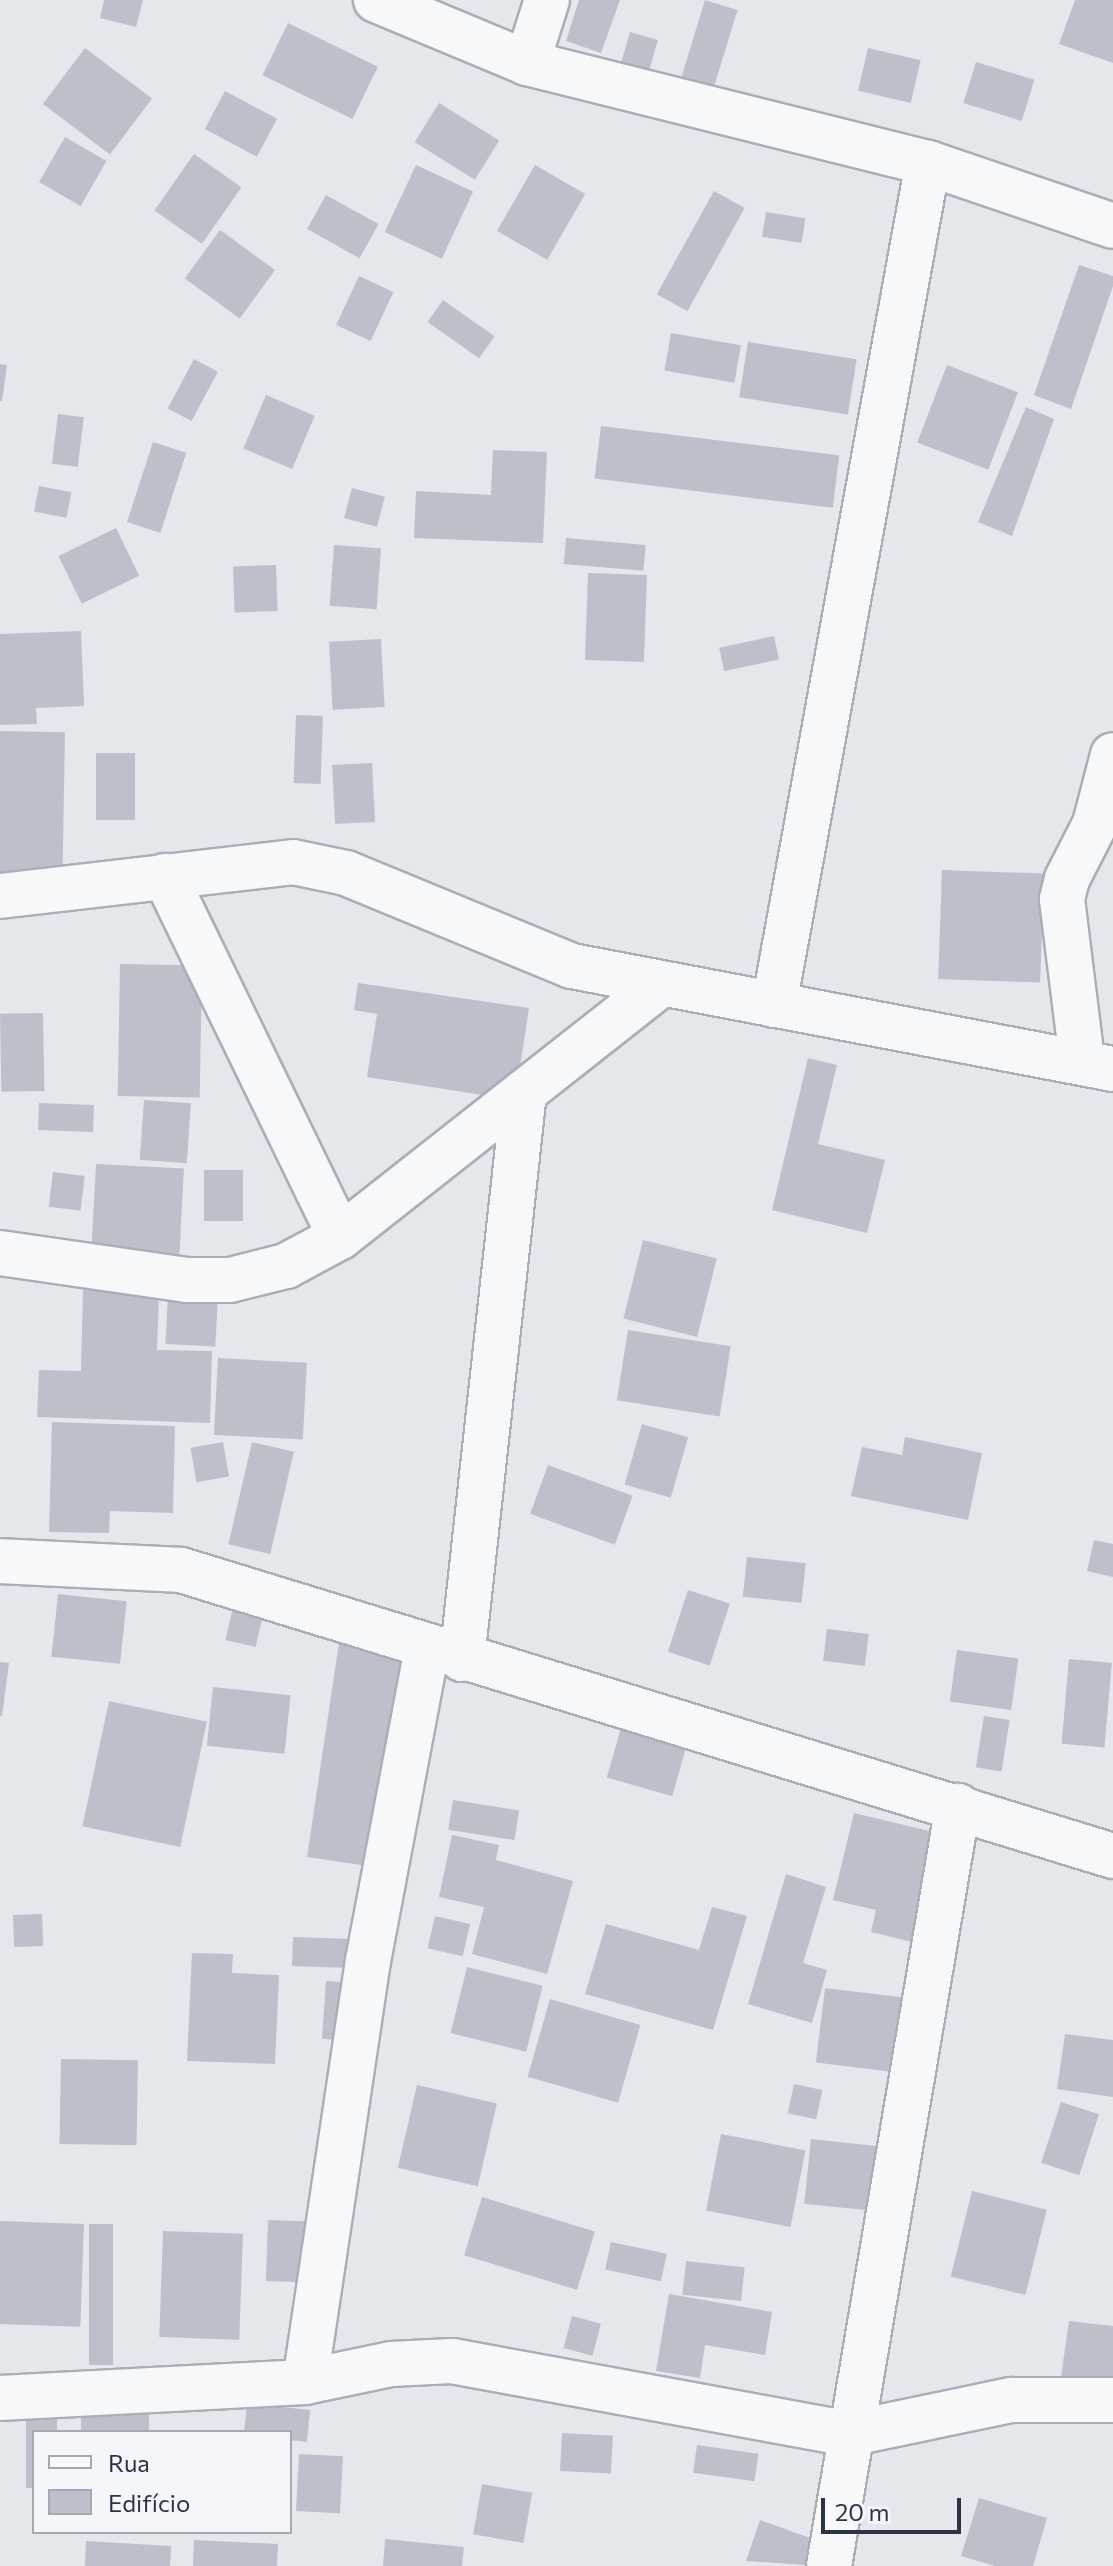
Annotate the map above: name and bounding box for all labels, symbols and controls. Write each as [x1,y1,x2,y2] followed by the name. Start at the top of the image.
[32,2430,292,2534] legend
[108,2448,150,2477] text: Rua
[825,2482,965,2532] scale bar
[108,2488,190,2517] text: Edifício
[835,2497,889,2526] text: 20 m

